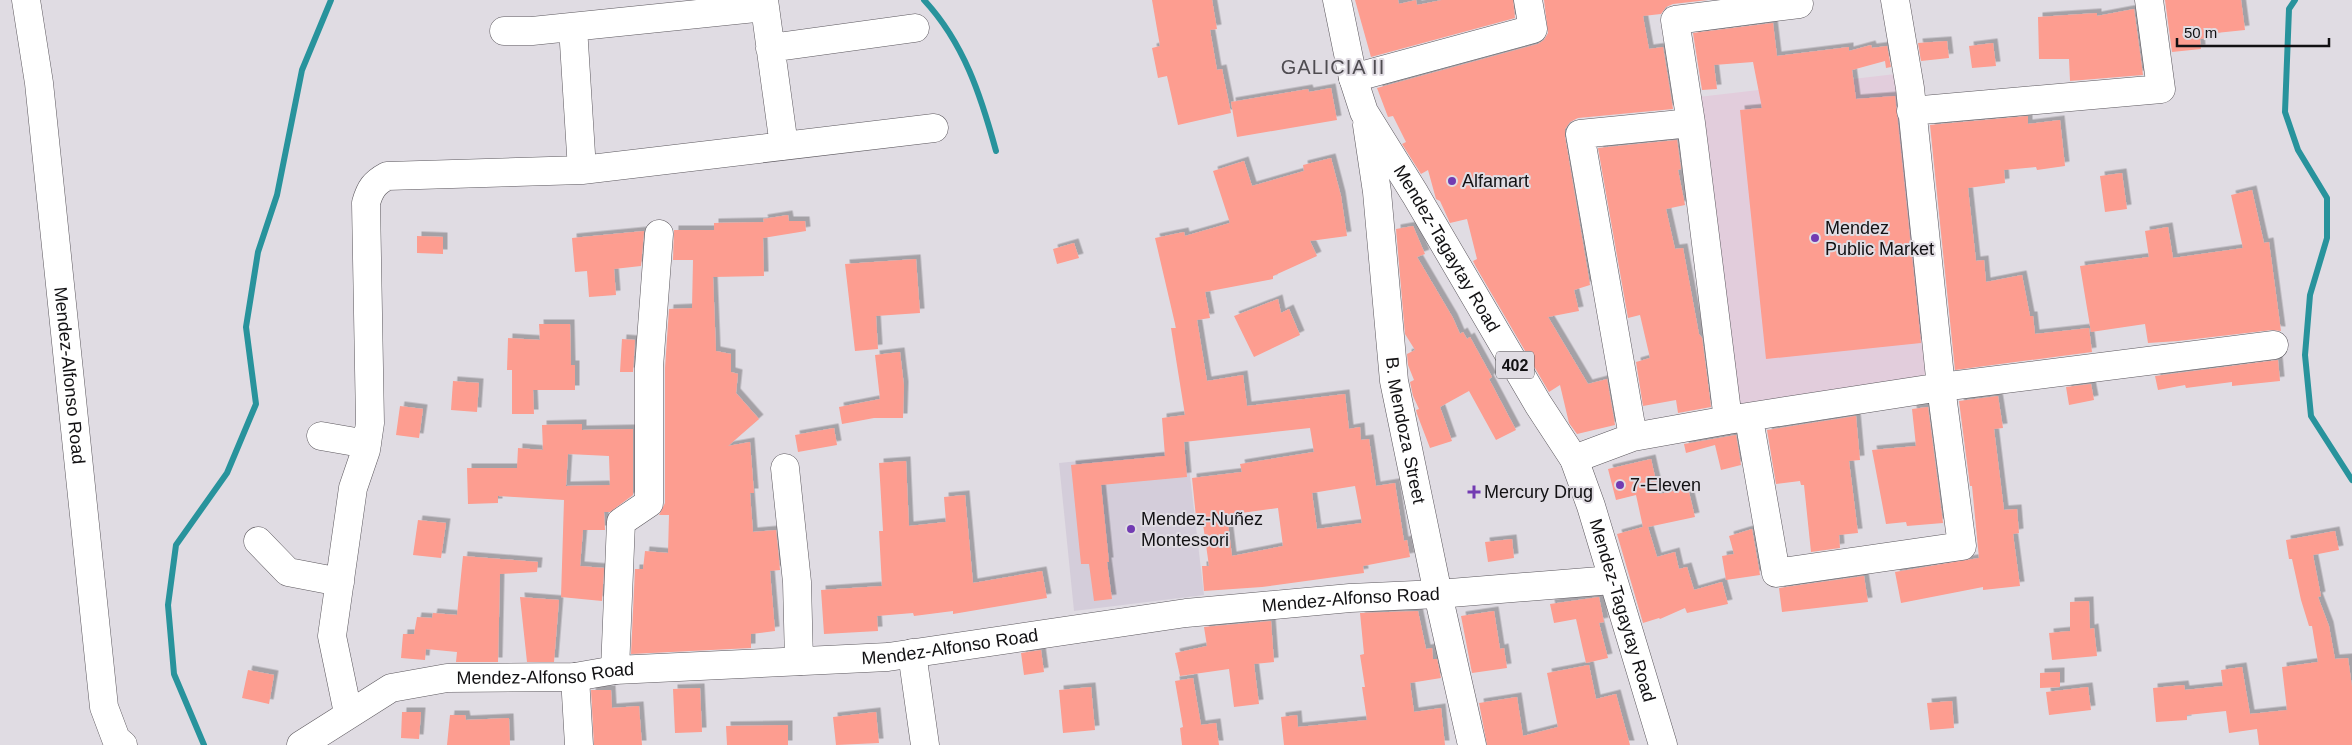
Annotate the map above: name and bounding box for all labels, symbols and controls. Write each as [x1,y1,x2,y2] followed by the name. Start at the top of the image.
[2177,15,2330,47] scale bar
[2184,24,2217,41] text: 50 m
[1281,56,1385,78] district label: GALICIA II
[1390,162,1504,336] street label: Mendez-Tagaytay Road
[1462,171,1529,191] place label: Alfamart
[1446,175,1458,187] marker: Alfamart
[1825,218,1934,259] place label: Mendez Public Market
[1809,232,1821,244] marker: Mendez Public Market
[50,286,89,465] street label: Mendez-Alfonso Road
[1496,352,1534,378] road number: 402
[1382,356,1429,506] street label: B. Mendoza Street
[1630,475,1701,495] place label: 7-Eleven
[1614,479,1626,491] marker: 7-Eleven
[1484,482,1593,502] place label: Mercury Drug
[1468,486,1480,498] marker: Mercury Drug
[1141,509,1263,550] place label: Mendez-Nuñez Montessori
[1585,516,1659,704] street label: Mendez-Tagaytay Road
[1125,523,1137,535] marker: Mendez-Nuñez Montessori
[1261,584,1440,616] street label: Mendez-Alfonso Road
[861,625,1040,668] street label: Mendez-Alfonso Road
[456,659,635,688] street label: Mendez-Alfonso Road

